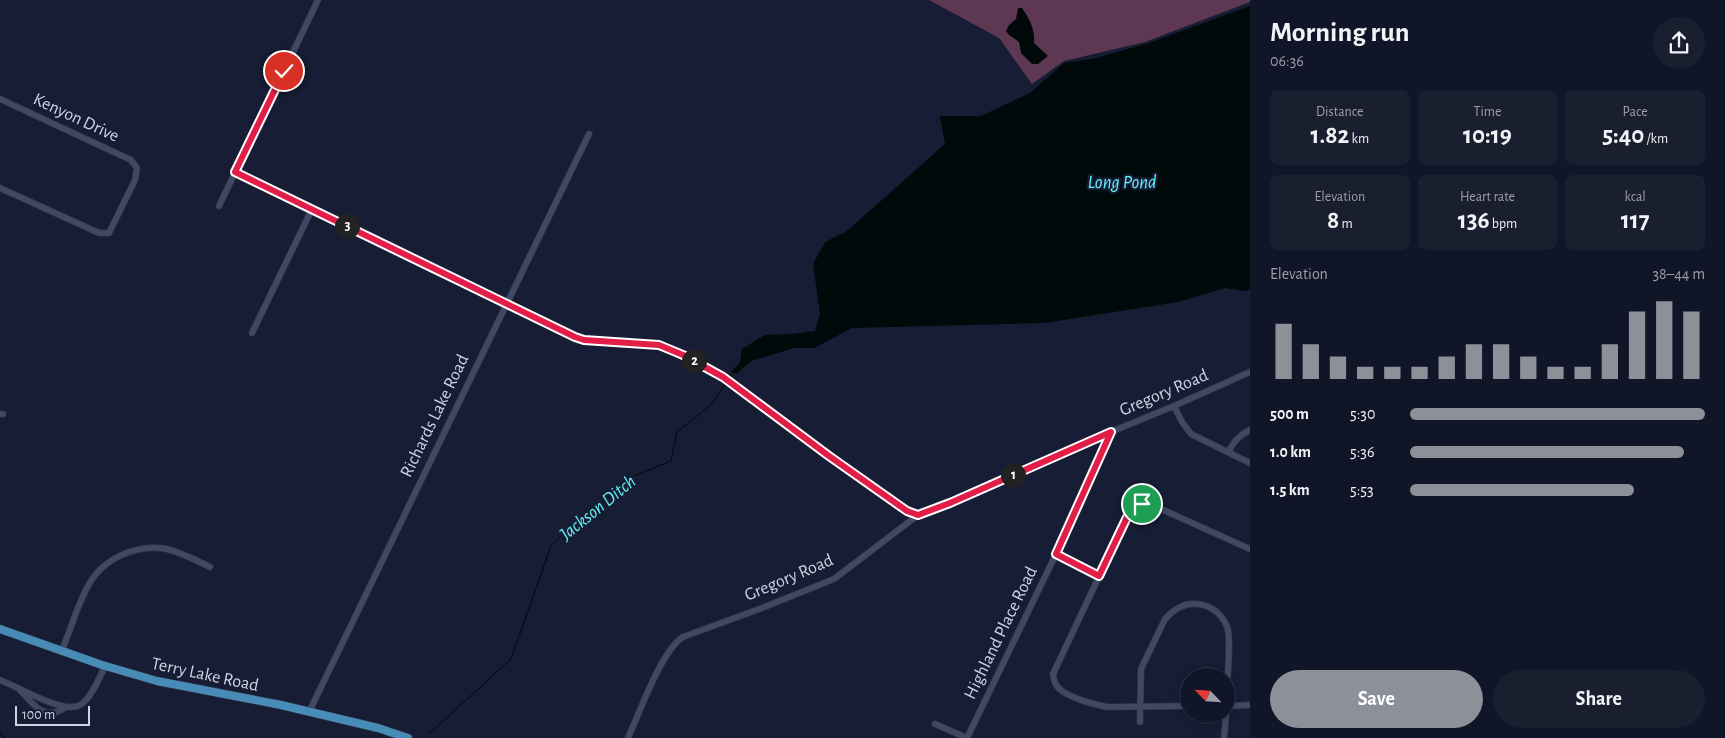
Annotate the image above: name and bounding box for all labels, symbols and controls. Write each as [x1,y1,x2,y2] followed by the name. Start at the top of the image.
[1653,17,1705,69] button: share
[1270,19,1410,47] text: Morning run
[263,50,305,92] pin
[1270,53,1304,69] text: 06:36
[270,57,298,85] icon: check
[30,90,122,146] street label: Kenyon Drive
[1316,105,1364,119] text: Distance
[1474,105,1501,119] text: Time
[1623,105,1648,119] text: Pace
[1310,123,1349,148] text: 1.82
[1463,123,1512,148] text: 10:19
[1602,123,1644,148] text: 5:40
[1349,132,1369,146] text: km
[1644,132,1668,146] text: /km
[1088,173,1157,192] water label: Long Pond
[1315,190,1365,204] text: Elevation
[1460,190,1515,204] text: Heart rate
[1624,190,1646,204] text: kcal
[1327,208,1339,233] text: 8
[1458,208,1490,233] text: 136
[1621,208,1650,233] text: 117
[334,214,360,238] pin: 3
[1339,217,1353,231] text: m
[1490,217,1517,231] text: bpm
[344,219,351,233] text: 3
[1270,266,1328,282] text: Elevation
[1652,266,1705,282] text: 38–44 m
[682,348,706,374] pin: 2
[397,352,473,480] street label: Richards Lake Road
[691,354,698,368] text: 2
[1117,366,1211,420] street label: Gregory Road
[1270,406,1309,422] text: 500 m
[1350,406,1375,422] text: 5:30
[1270,444,1311,460] text: 1.0 km
[1350,444,1374,460] text: 5:36
[1000,462,1026,488] pin: 1
[1011,468,1016,482] text: 1
[556,472,640,545] water label: Jackson Ditch
[1270,482,1310,498] text: 1.5 km
[1350,482,1374,498] text: 5:53
[1121,483,1163,525] pin
[1128,490,1156,518] icon: arrive
[742,551,836,605] street label: Gregory Road
[961,564,1041,702] street label: Highland Place Road
[150,655,260,695] street label: Terry Lake Road
[1180,668,1235,722] north arrow
[1180,668,1235,723] map controls
[1270,670,1483,728] button: Save
[1493,670,1705,728] button: Share
[15,703,90,726] scale bar
[22,708,55,722] text: 100 m

